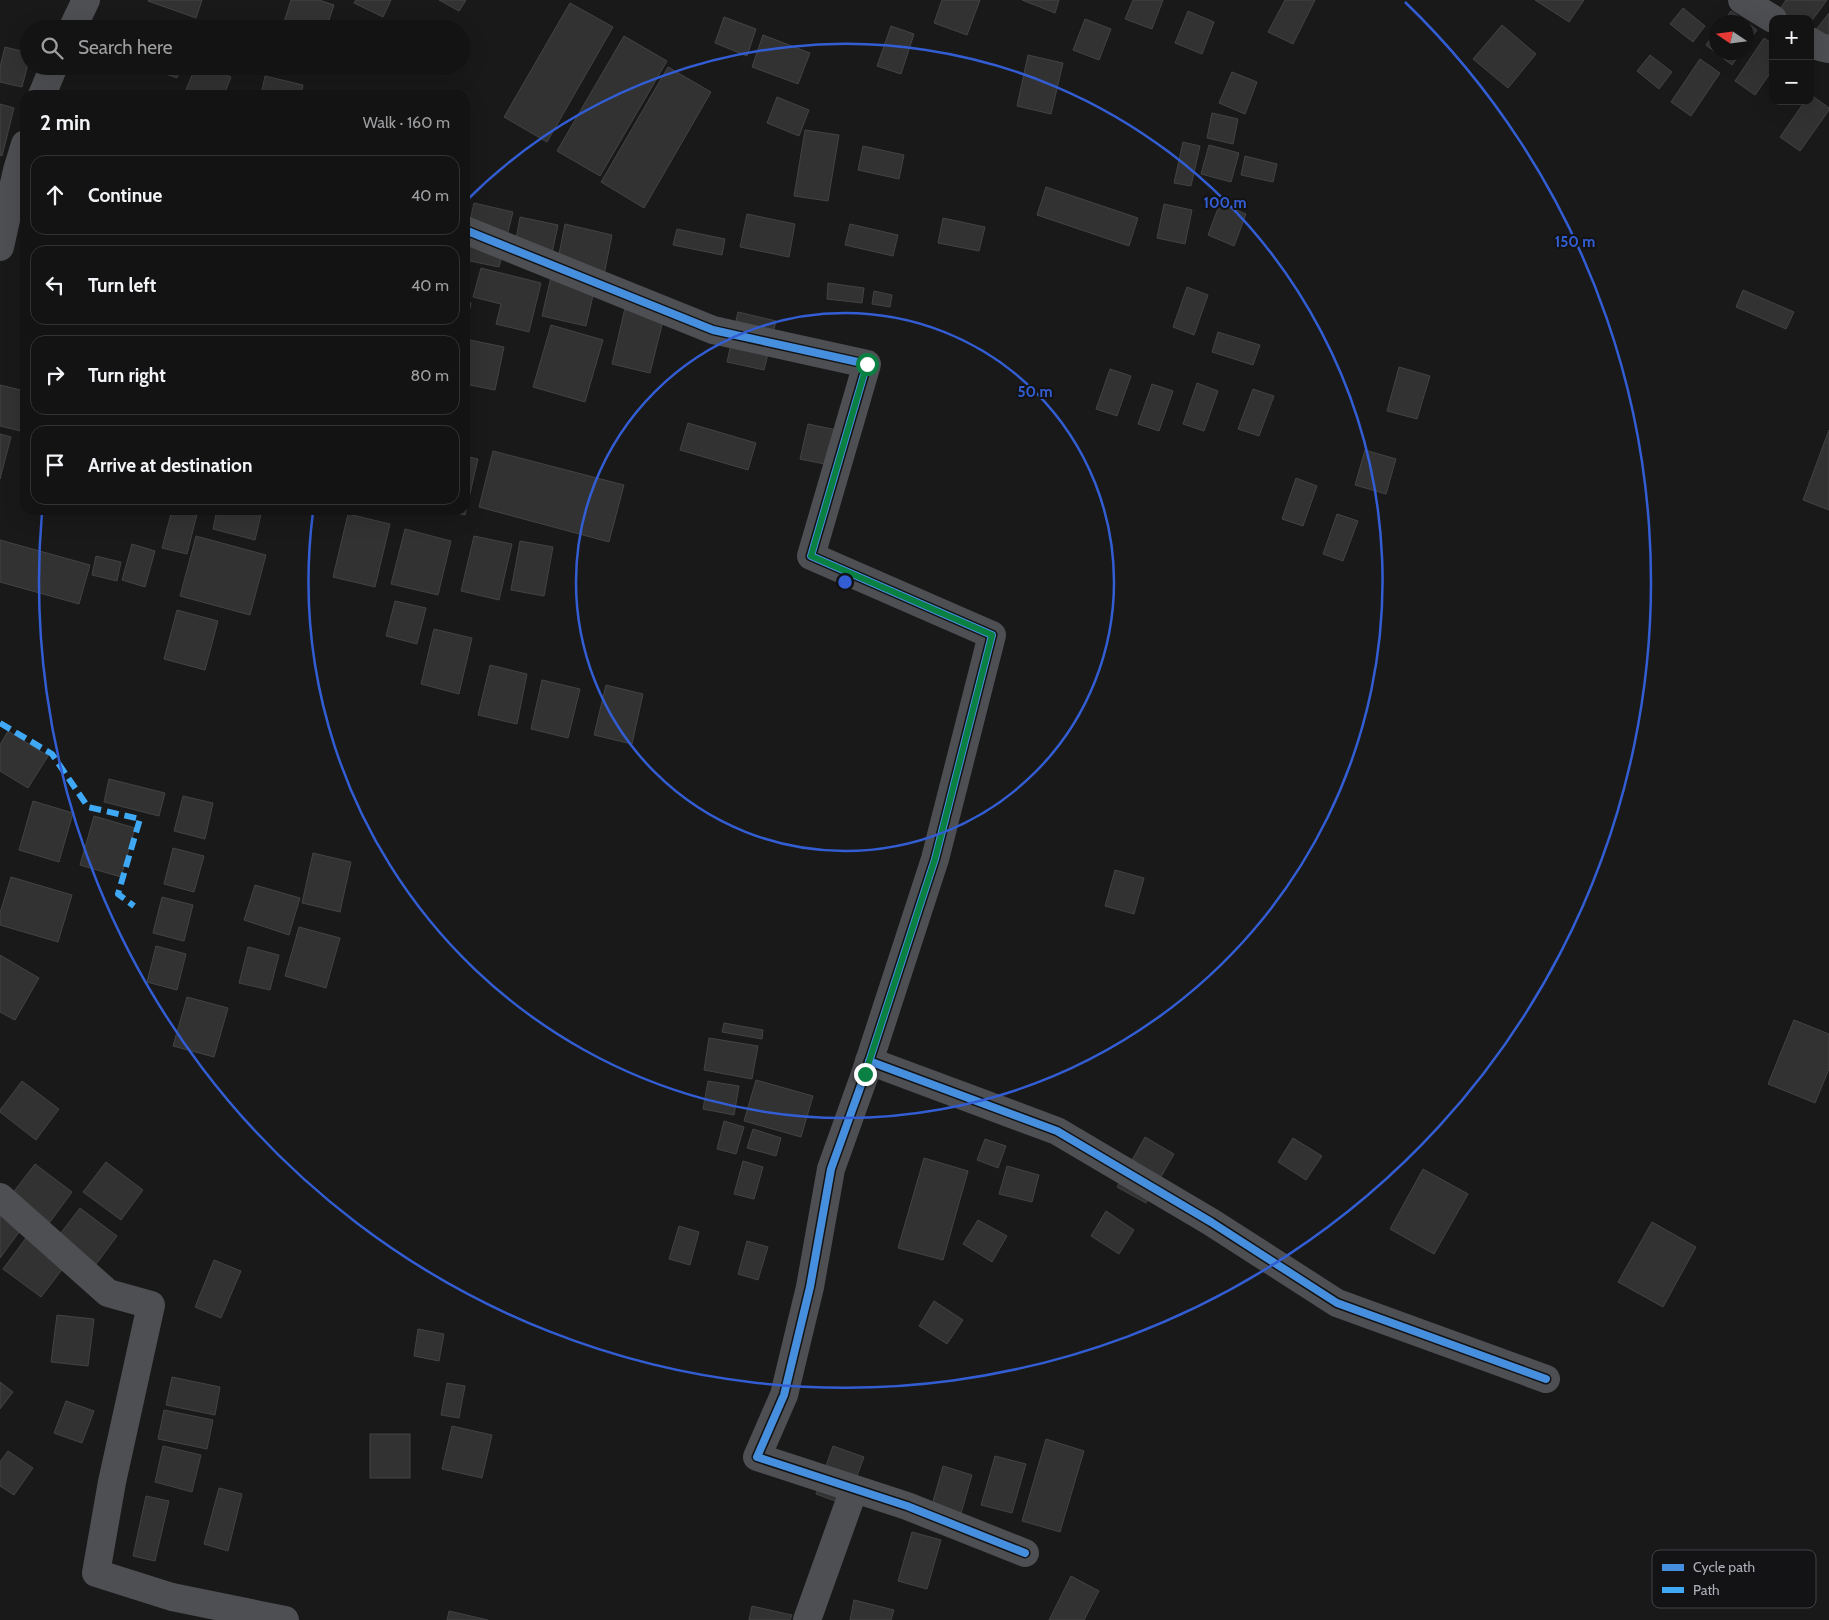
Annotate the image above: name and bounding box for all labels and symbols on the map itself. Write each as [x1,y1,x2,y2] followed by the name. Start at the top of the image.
[1709,15,1754,60] north arrow
[1203,194,1247,212] text: 100 m
[1555,233,1595,251] text: 150 m
[856,353,879,376] route start
[1017,383,1053,401] text: 50 m
[836,573,854,591] centre of rings
[854,1063,877,1086] route end
[1652,1550,1816,1608] legend
[1693,1558,1755,1576] text: Cycle path
[1693,1581,1720,1599] text: Path

